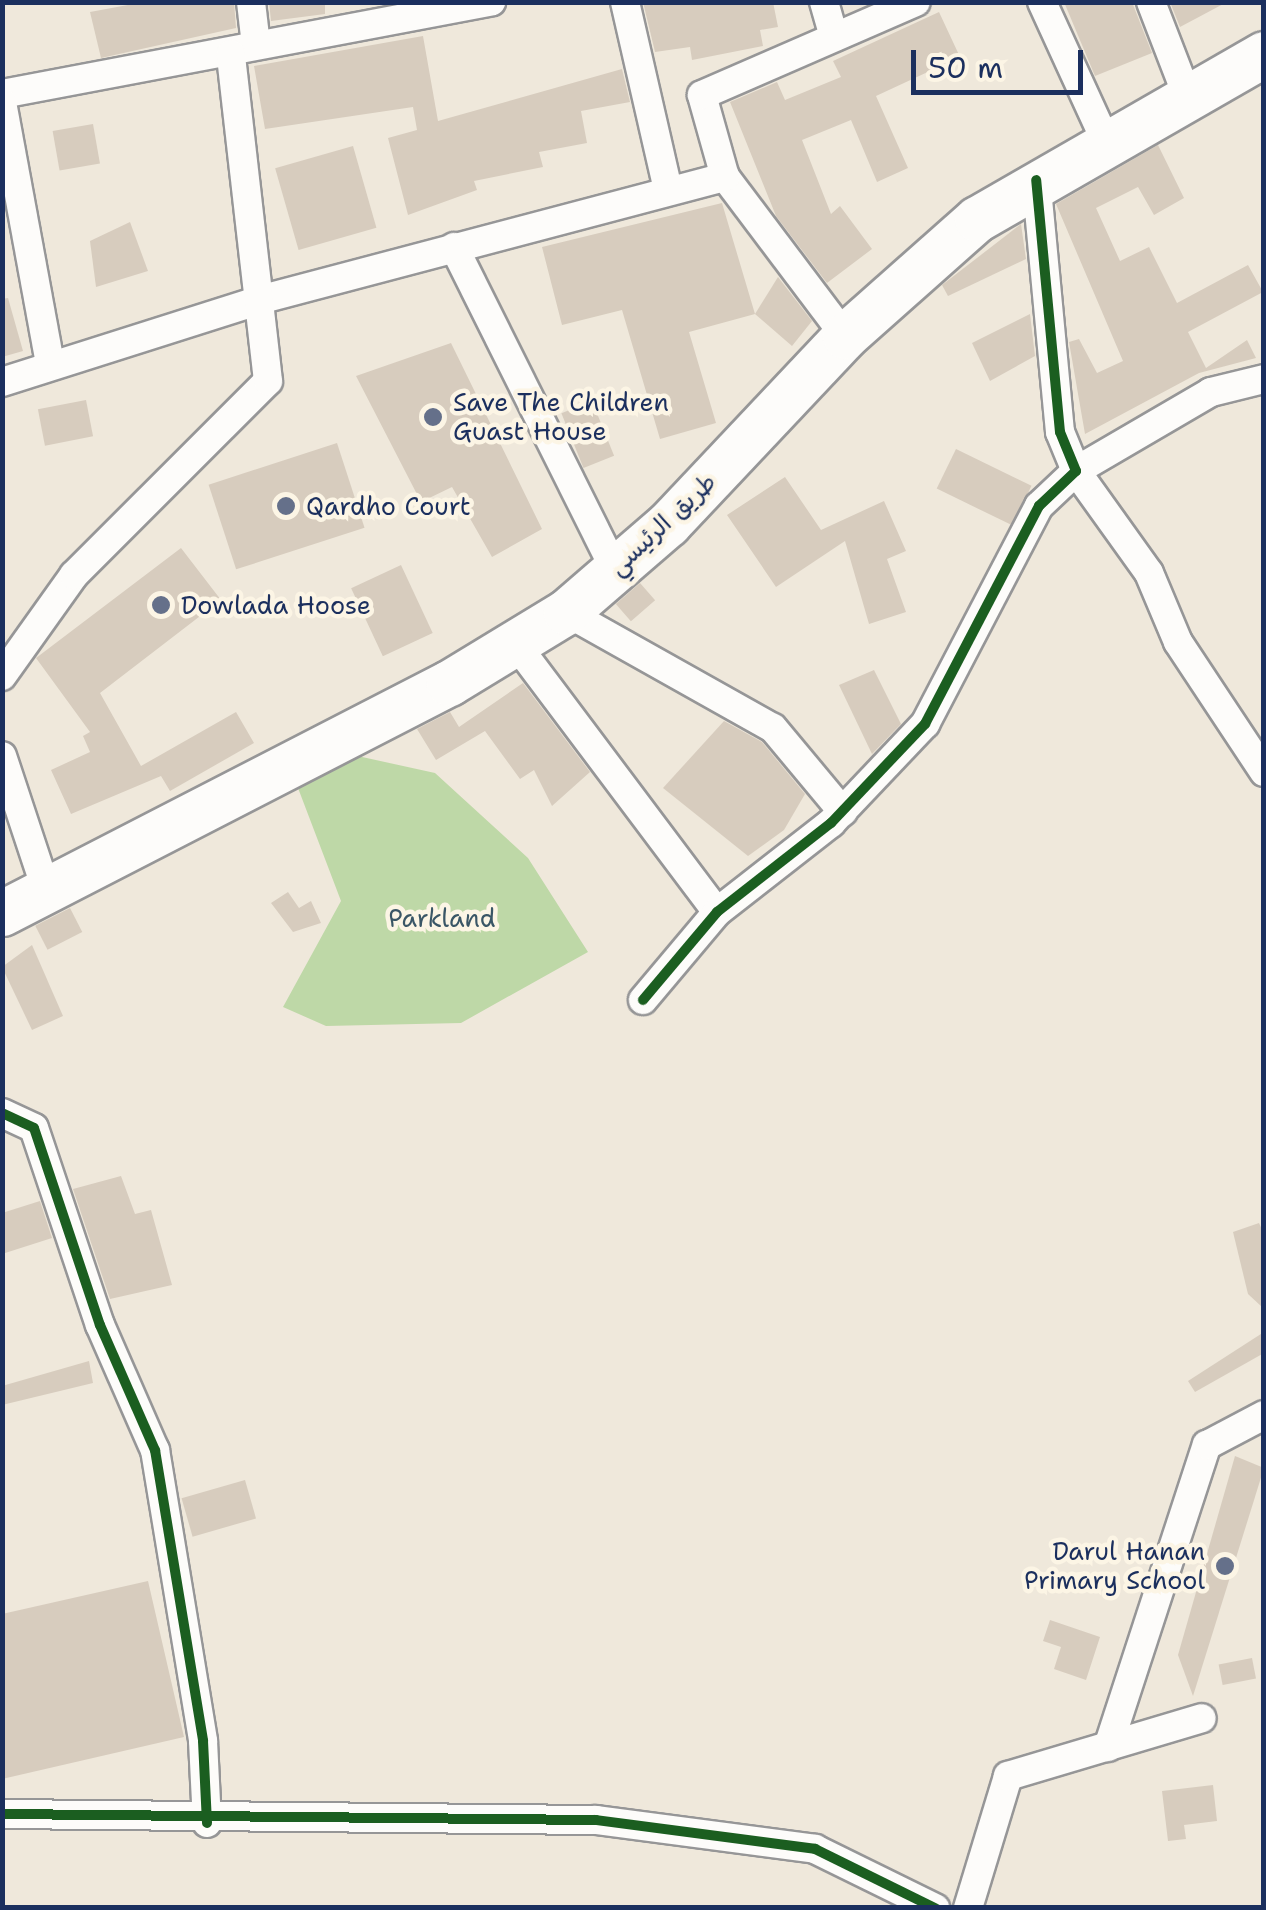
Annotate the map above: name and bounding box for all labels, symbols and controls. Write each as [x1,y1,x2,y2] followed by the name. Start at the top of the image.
[916,30,1088,92] scale bar
[928,47,1003,88] text: 50 m
[453,388,669,447] place label: Save The Children Guast House
[422,406,444,428] marker: Save The Children Guast House
[602,467,722,581] street label: طريق الرئيسي
[306,491,471,521] place label: Qardho Court
[275,495,297,517] marker: Qardho Court
[181,590,371,620] place label: Dowlada Hoose
[150,594,172,616] marker: Dowlada Hoose
[388,903,496,933] park label: Parkland
[1024,1537,1205,1596] place label: Darul Hanan Primary School
[1214,1555,1236,1577] marker: Darul Hanan Primary School

